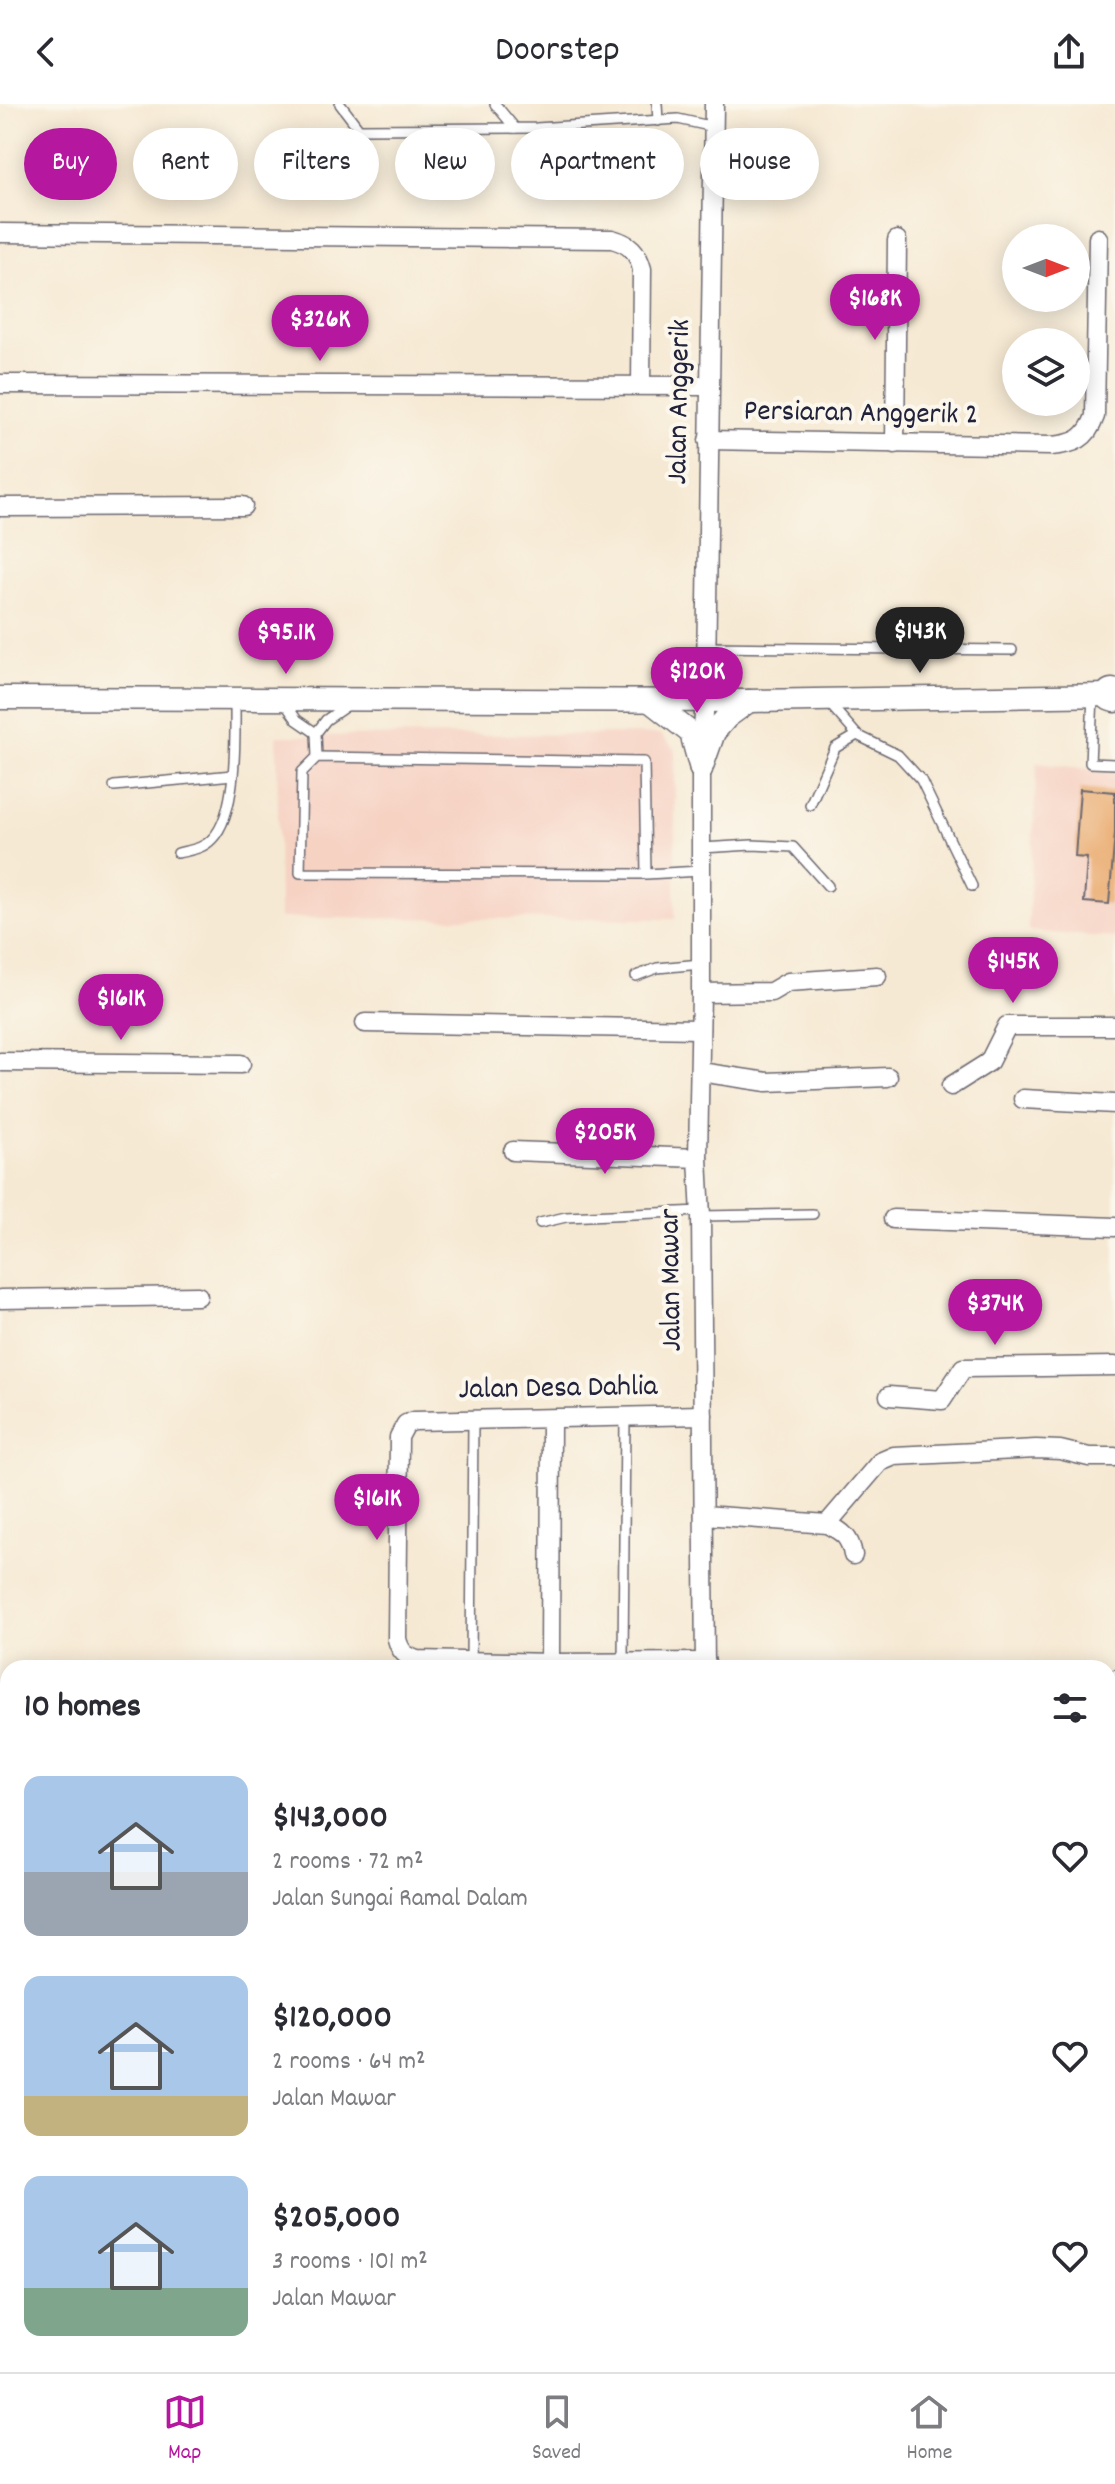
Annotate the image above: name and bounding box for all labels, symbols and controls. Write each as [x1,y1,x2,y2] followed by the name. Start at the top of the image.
[495,26,620,78] text: Doorstep
[24,30,68,74] icon: back
[1047,30,1091,74] icon: share
[24,128,117,200] chip: Buy
[133,128,238,200] chip: Rent
[254,128,379,200] chip: Filters
[395,128,495,200] chip: New
[511,128,684,200] chip: Apartment
[700,128,819,200] chip: House
[1002,224,1090,312] north arrow
[1002,224,1090,416] map controls
[819,274,931,342] pin: $168K
[848,281,902,318] text: $168K
[264,295,376,363] pin: $326K
[290,302,350,339] text: $326K
[658,319,704,485] street label: Jalan Anggerik
[1002,328,1090,416] button: layers
[743,391,979,439] street label: Persiaran Anggerik 2
[864,607,976,675] pin: $143K
[221,608,351,676] pin: $95.1K
[893,614,947,651] text: $143K
[256,615,316,652] text: $95.1K
[641,647,753,715] pin: $120K
[669,654,725,691] text: $120K
[957,937,1069,1005] pin: $145K
[986,944,1040,981] text: $145K
[65,974,177,1042] pin: $161K
[96,981,146,1018] text: $161K
[549,1108,661,1176] pin: $205K
[574,1115,636,1152] text: $205K
[650,1208,696,1352] street label: Jalan Mawar
[939,1279,1051,1347] pin: $374K
[966,1286,1024,1323] text: $374K
[458,1367,659,1413] street label: Jalan Desa Dahlia
[321,1474,433,1542] pin: $161K
[352,1481,402,1518] text: $161K
[24,1684,141,1733] text: 10 homes
[1048,1686,1092,1730] icon: filters
[272,1795,388,1844] text: $143,000
[88,1808,184,1904] icon: home
[1048,1834,1092,1878] icon: heart
[272,1844,423,1881] text: 2 rooms · 72 m²
[272,1881,528,1918] text: Jalan Sungai Ramal Dalam
[272,1995,392,2044] text: $120,000
[88,2008,184,2104] icon: home
[1048,2034,1092,2078] icon: heart
[272,2044,426,2081] text: 2 rooms · 64 m²
[272,2081,396,2118] text: Jalan Mawar
[272,2195,400,2244] text: $205,000
[88,2208,184,2304] icon: home
[1048,2234,1092,2278] icon: heart
[272,2244,428,2281] text: 3 rooms · 101 m²
[272,2281,396,2318] text: Jalan Mawar
[163,2390,207,2469] tab: Map
[532,2390,581,2469] tab: Saved
[906,2390,952,2469] tab: Home

